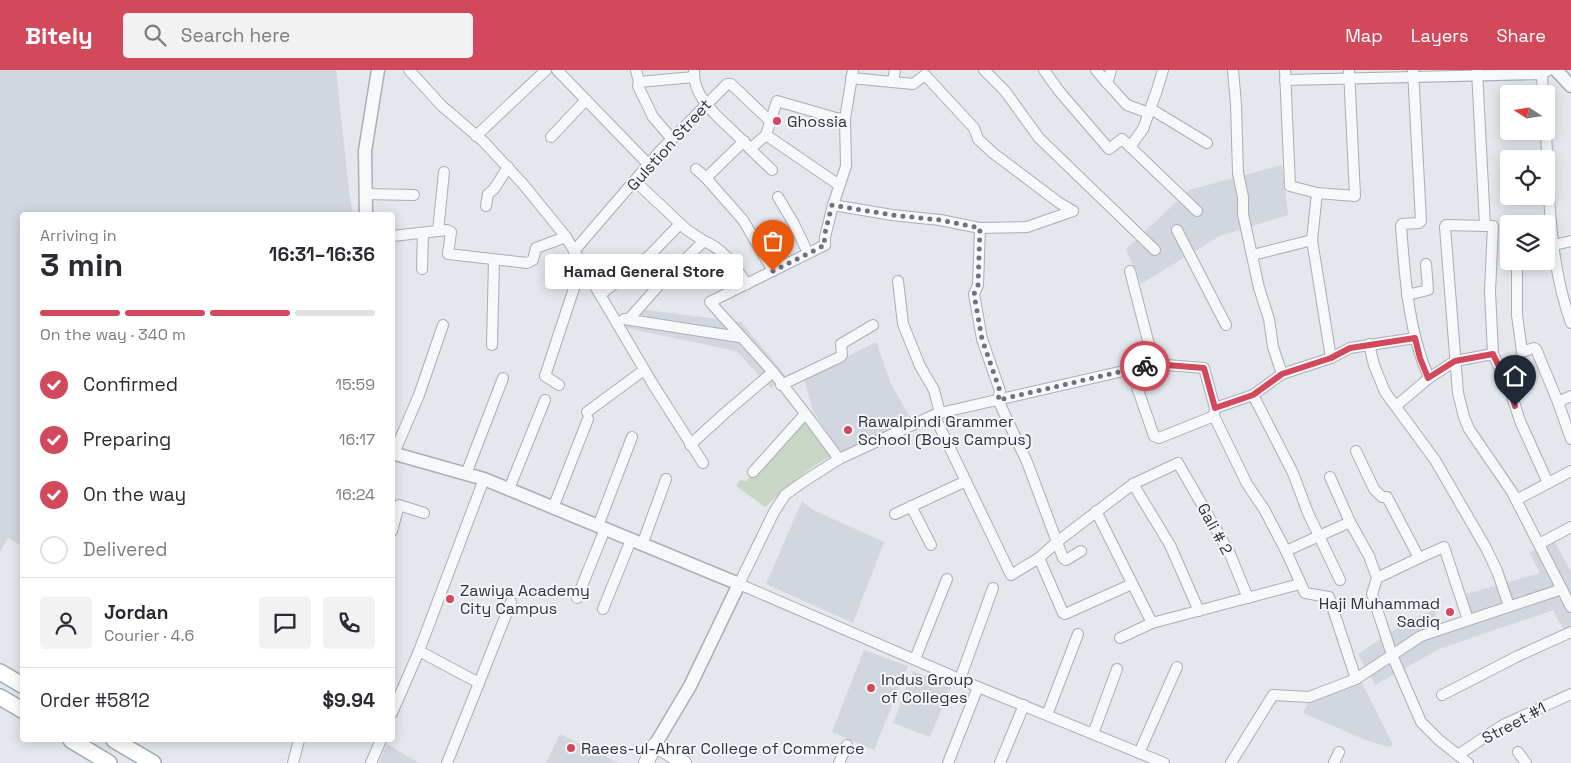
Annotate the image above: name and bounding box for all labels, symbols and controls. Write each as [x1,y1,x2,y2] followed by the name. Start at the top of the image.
[123,13,473,58] search box
[25,20,93,51] text: Bitely
[141,21,169,49] icon: search
[181,23,290,48] text: Search here
[1345,24,1383,47] text: Map
[1411,24,1468,47] text: Layers
[1496,24,1546,47] text: Share
[1500,85,1555,140] north arrow
[1500,85,1555,270] map controls
[622,95,716,195] street label: Gulstion Street
[787,111,847,132] place label: Ghossia
[771,115,783,127] marker: Ghossia
[1500,150,1555,205] button: locate
[1500,215,1555,270] button: layers
[752,220,794,271] pin
[40,225,117,246] text: Arriving in
[759,227,787,255] icon: bag
[269,242,375,267] text: 16:31–16:36
[40,245,123,285] text: 3 min
[546,254,743,288] callout: Hamad General Store
[563,261,725,282] text: Hamad General Store
[40,324,186,345] text: On the way · 340 m
[1120,341,1170,391] courier
[1131,352,1159,380] icon: bike
[1494,355,1536,406] pin
[1501,362,1529,390] icon: home
[40,371,68,399] icon: check
[83,372,178,397] text: Confirmed
[335,374,375,395] text: 15:59
[858,411,1032,450] place label: Rawalpindi Grammer School (Boys Campus)
[842,424,854,436] marker: Rawalpindi Grammer School (Boys Campus)
[40,426,68,454] icon: check
[83,427,171,452] text: Preparing
[339,429,375,450] text: 16:17
[40,481,68,509] icon: check
[83,482,186,507] text: On the way
[335,484,375,505] text: 16:24
[1193,500,1237,558] street label: Gali # 2
[83,537,168,562] text: Delivered
[460,580,590,619] place label: Zawiya Academy City Campus
[444,593,456,605] marker: Zawiya Academy City Campus
[1319,593,1440,632] place label: Haji Muhammad Sadiq
[40,597,92,649] button: person
[259,597,311,649] button: chat
[323,597,375,649] button: phone
[104,600,169,625] text: Jordan
[1444,606,1456,618] marker: Haji Muhammad Sadiq
[104,625,194,646] text: Courier · 4.6
[881,669,974,708] place label: Indus Group of Colleges
[865,682,877,694] marker: Indus Group of Colleges
[40,688,150,713] text: Order #5812
[322,688,375,713] text: $9.94
[1478,697,1550,749] street label: Street #1
[581,738,865,759] place label: Raees-ul-Ahrar College of Commerce
[565,742,577,754] marker: Raees-ul-Ahrar College of Commerce

